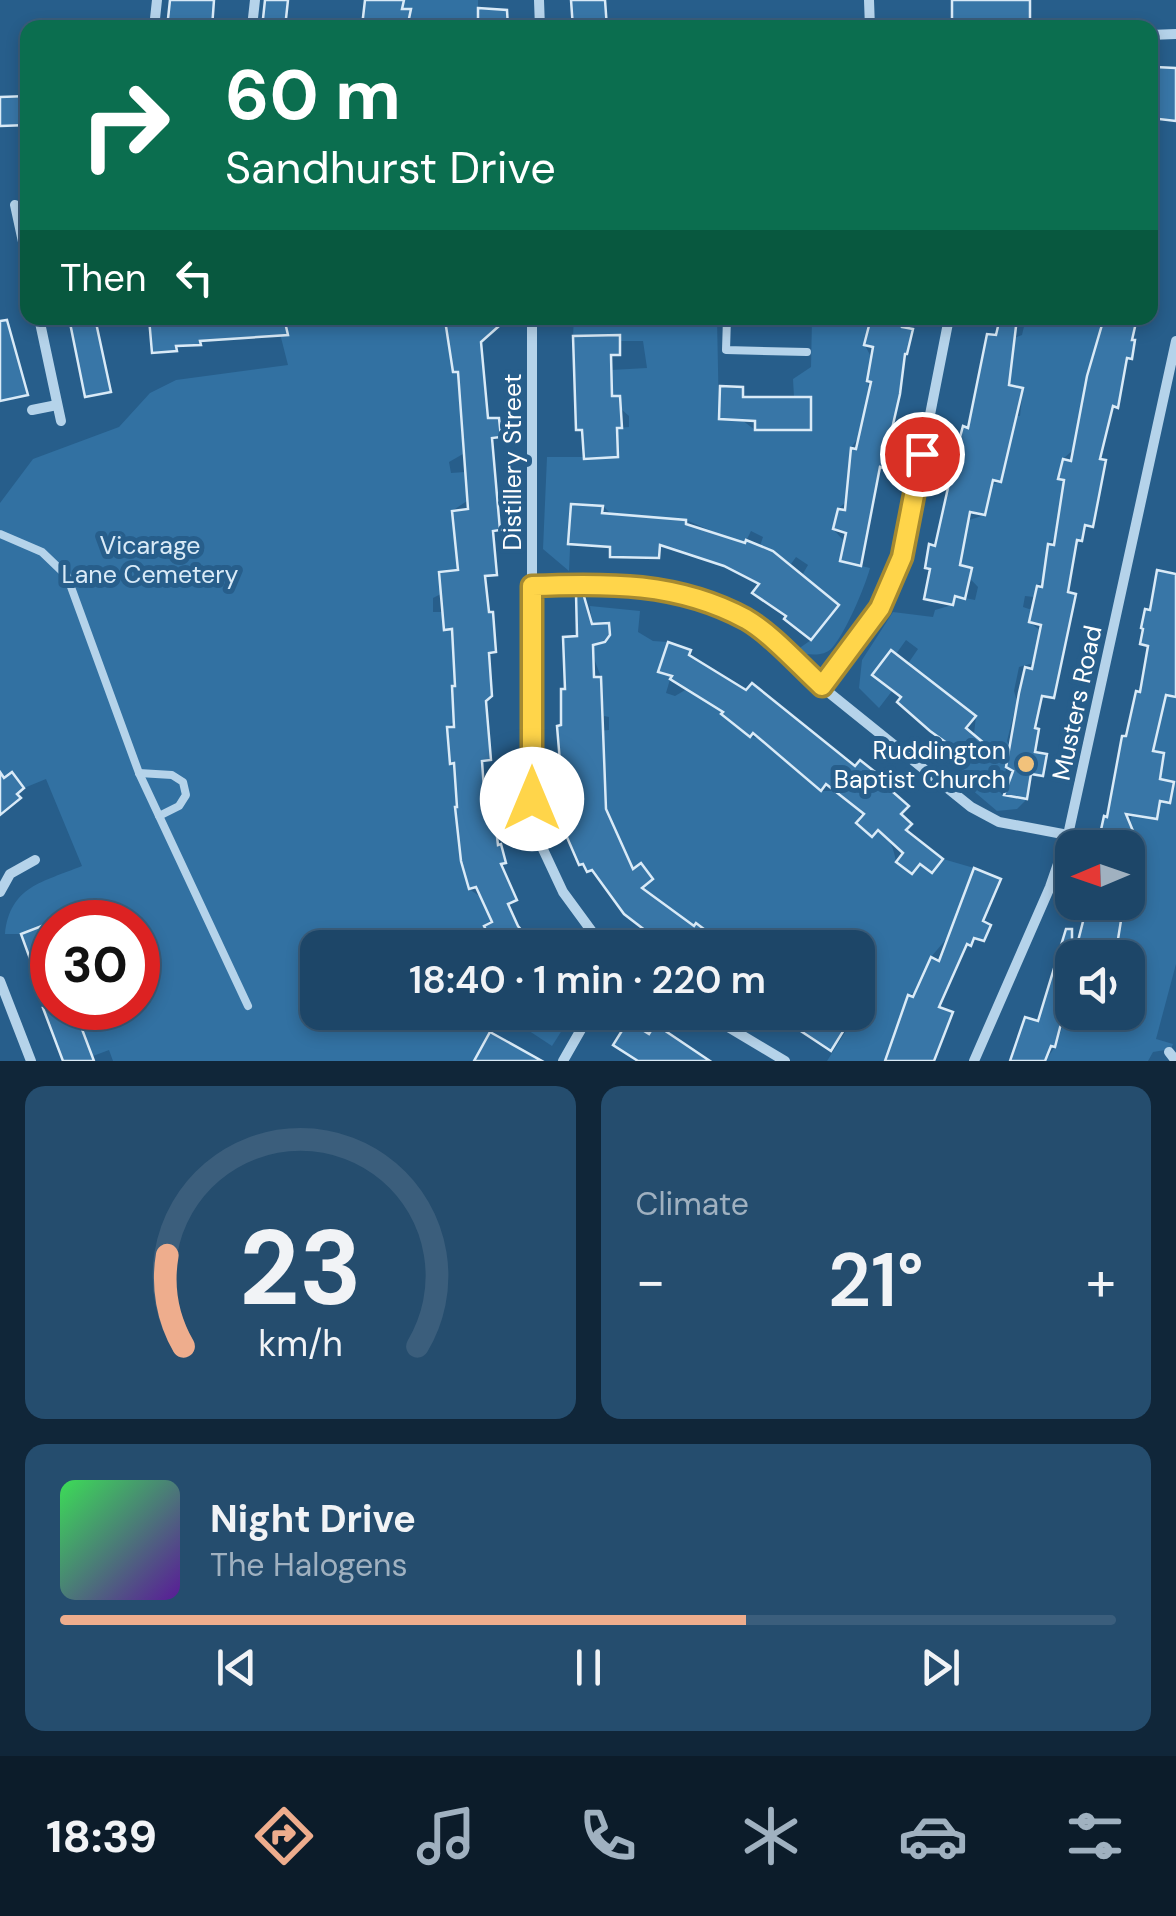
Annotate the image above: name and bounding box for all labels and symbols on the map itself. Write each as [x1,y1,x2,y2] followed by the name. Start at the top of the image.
[496,373,529,551] street label: Distillery Street
[880,412,965,497] pin
[62,529,239,591] park label: Vicarage Lane Cemetery
[1044,622,1110,784] street label: Musters Road
[834,734,1006,796] place label: Ruddington Baptist Church
[480,747,584,851] position arrow
[1015,753,1037,775] marker: Ruddington Baptist Church
[1055,830,1145,920] north arrow
[30,900,160,1030] speed limit sign: 30

